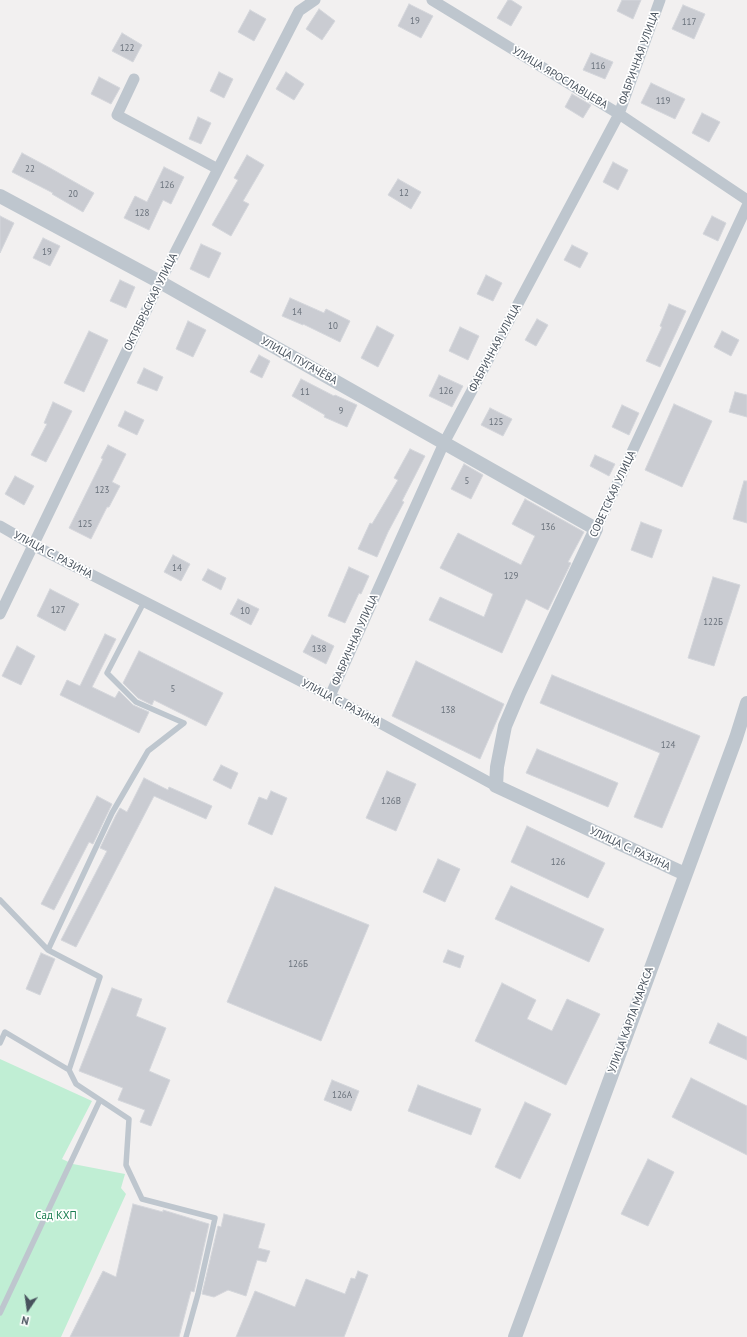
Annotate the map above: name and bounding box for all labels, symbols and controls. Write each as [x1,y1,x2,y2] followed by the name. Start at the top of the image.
[616,10,662,106] street label: ФАБРИЧНАЯ УЛИЦА
[410,16,420,26] house number: 19
[682,17,696,27] house number: 117
[120,43,134,53] house number: 122
[510,44,610,112] street label: УЛИЦА ЯРОСЛАВЦЕВА
[591,61,605,71] house number: 116
[656,96,670,106] house number: 119
[25,164,35,174] house number: 22
[160,180,174,190] house number: 126
[399,188,409,198] house number: 12
[68,189,78,199] house number: 20
[135,208,149,218] house number: 128
[42,247,52,257] house number: 19
[122,251,180,353] street label: ОКТЯБРЬСКАЯ УЛИЦА
[466,302,524,394] street label: ФАБРИЧНАЯ УЛИЦА
[292,307,302,317] house number: 14
[328,321,338,331] house number: 10
[258,334,340,388] street label: УЛИЦА ПУГАЧЁВА
[439,386,453,396] house number: 126
[300,387,310,397] house number: 11
[339,406,343,416] house number: 9
[489,417,503,427] house number: 125
[587,449,639,539] street label: СОВЕТСКАЯ УЛИЦА
[465,476,469,486] house number: 5
[95,485,109,495] house number: 123
[78,519,92,529] house number: 125
[541,522,555,532] house number: 136
[11,529,95,581] street label: УЛИЦА С. РАЗИНА
[172,563,182,573] house number: 14
[504,571,518,581] house number: 129
[329,592,381,688] street label: ФАБРИЧНАЯ УЛИЦА
[51,605,65,615] house number: 127
[240,606,250,616] house number: 10
[703,617,723,627] house number: 122Б
[312,644,326,654] house number: 138
[299,677,383,729] street label: УЛИЦА С. РАЗИНА
[171,684,175,694] house number: 5
[441,705,455,715] house number: 138
[661,740,675,750] house number: 124
[381,796,401,806] house number: 126В
[587,824,673,874] street label: УЛИЦА С. РАЗИНА
[551,857,565,867] house number: 126
[288,959,308,969] house number: 126Б
[606,965,656,1075] street label: УЛИЦА КАРЛА МАРКСА
[332,1090,352,1100] house number: 126А
[35,1209,77,1223] park label: Сад КХП
[8,1289,48,1329] north arrow
[20,1313,30,1328] text: N

